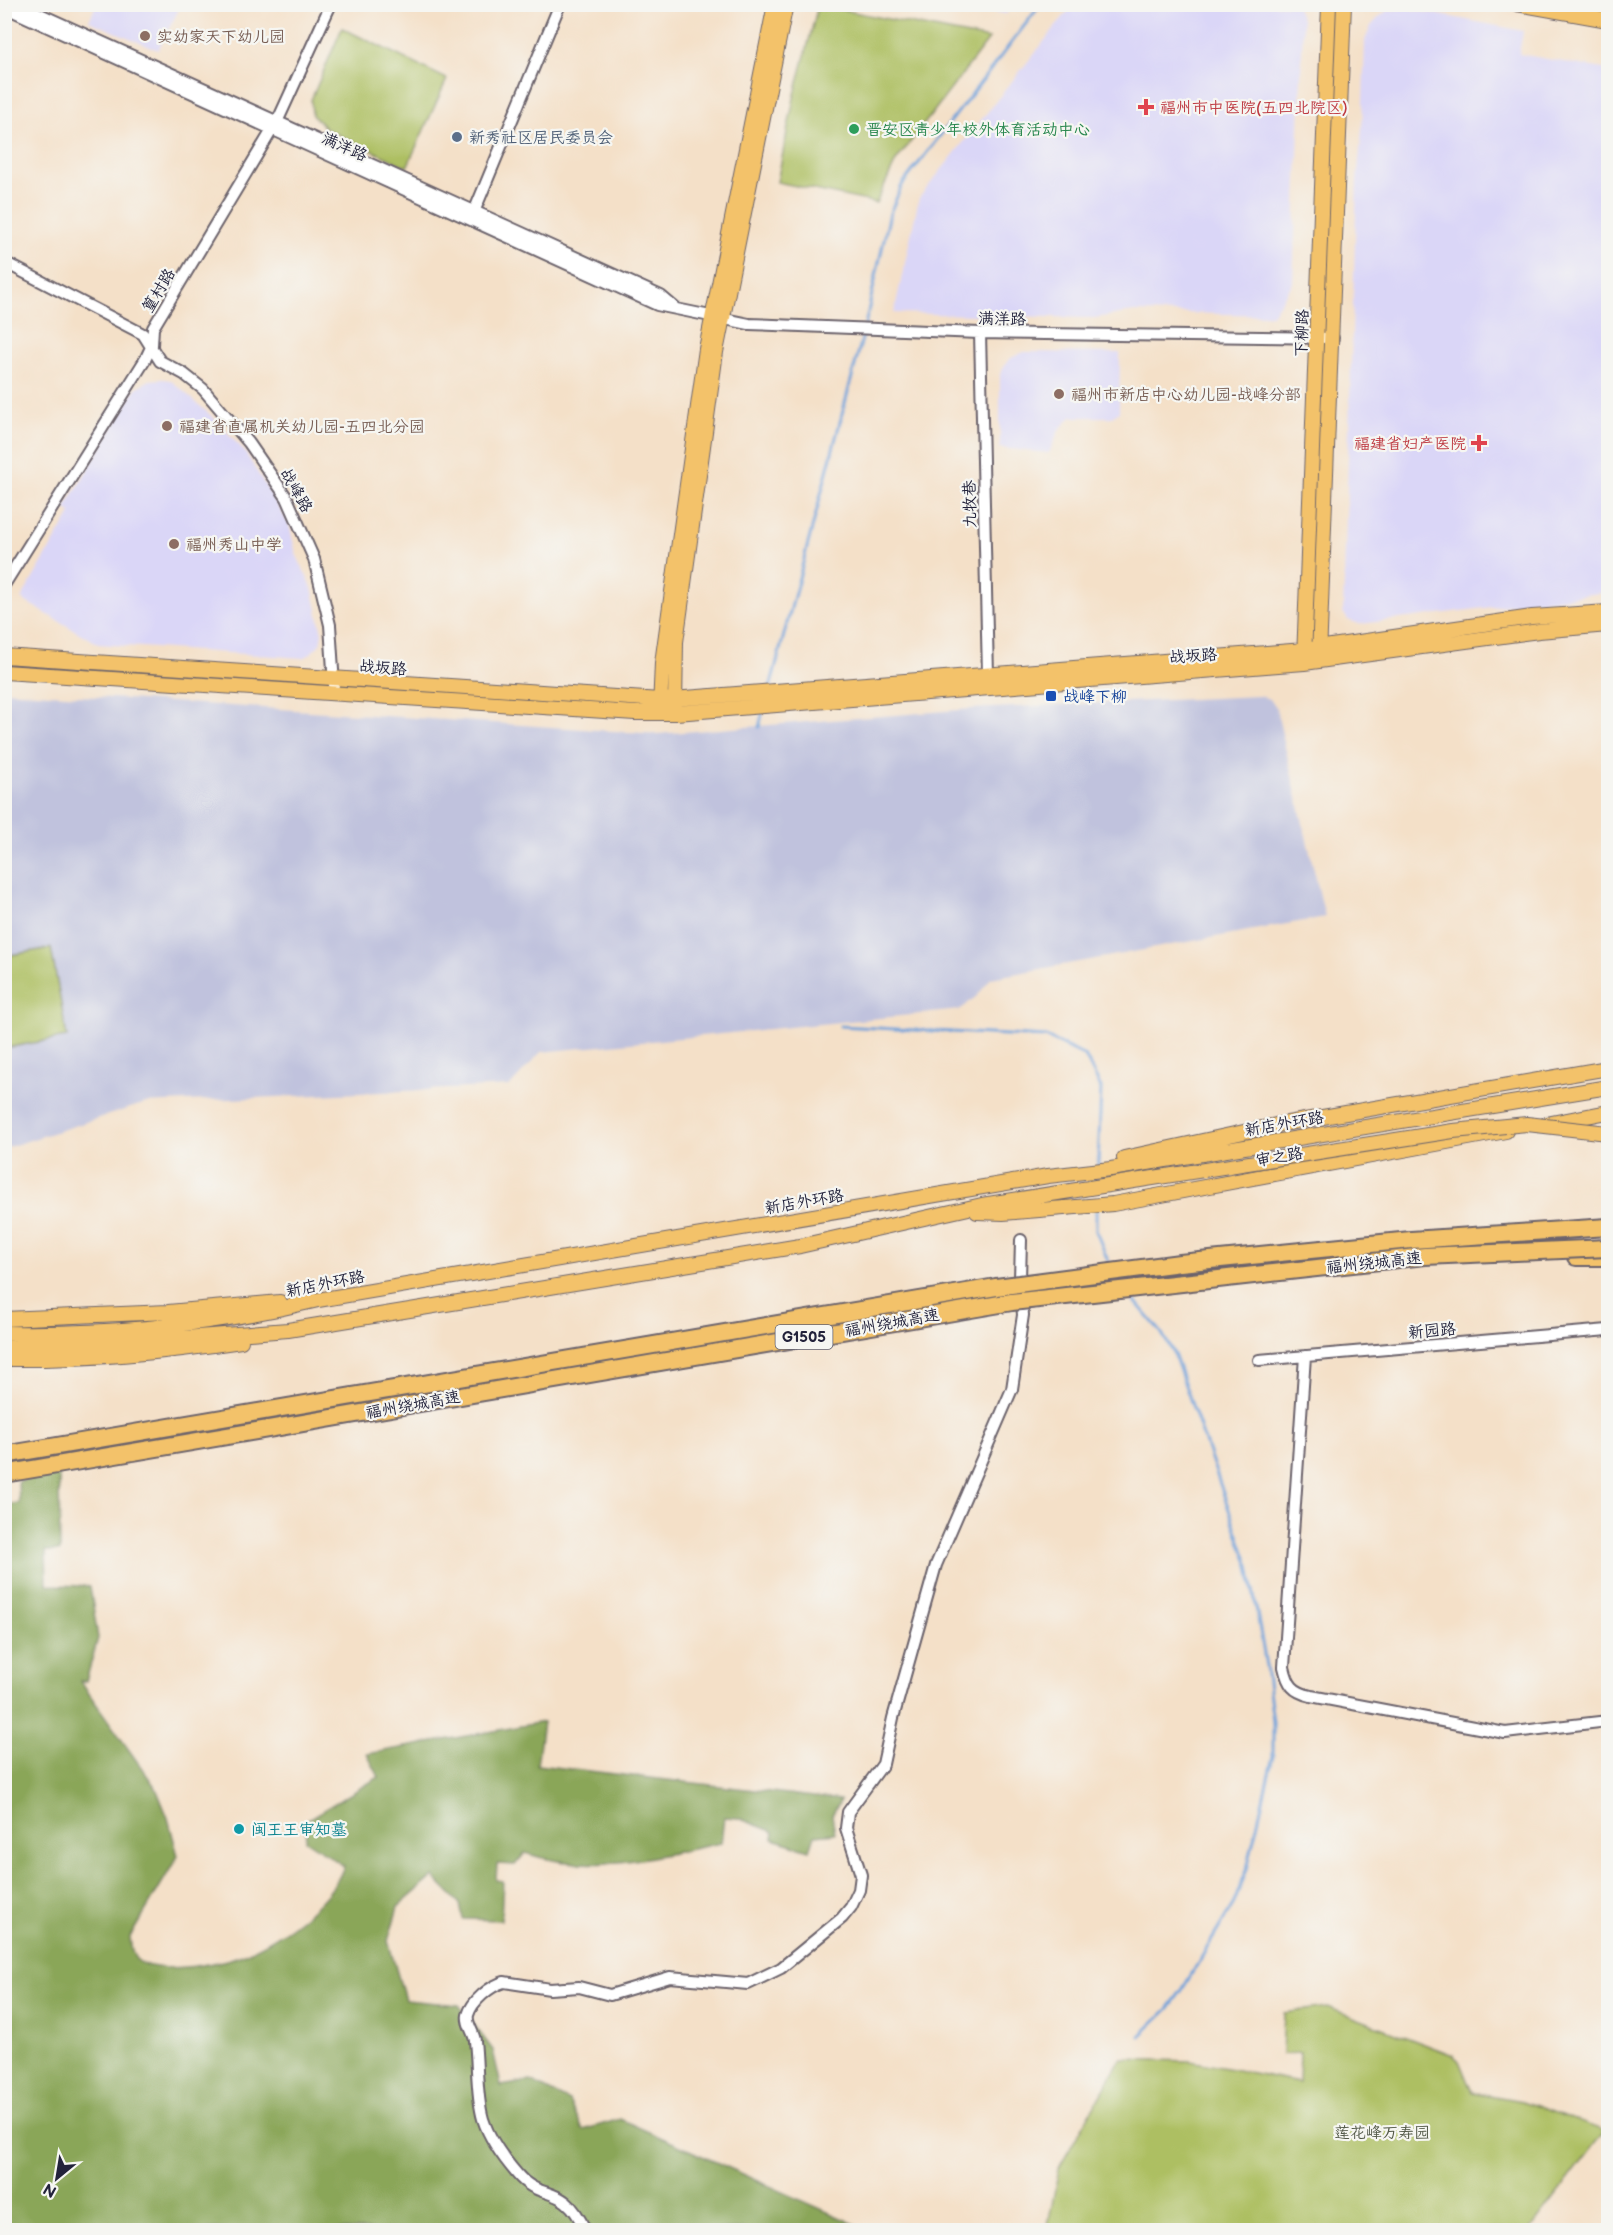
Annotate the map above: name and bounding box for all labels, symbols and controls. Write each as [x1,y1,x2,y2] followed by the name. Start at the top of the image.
[157,28,285,47] place label: 实幼家天下幼儿园
[138,29,152,43] marker: 实幼家天下幼儿园
[1137,98,1155,116] marker: 福州市中医院(五四北院区)
[1160,99,1348,118] place label: 福州市中医院(五四北院区)
[866,121,1090,140] place label: 晋安区青少年校外体育活动中心
[847,122,861,136] marker: 晋安区青少年校外体育活动中心
[319,129,370,166] street label: 满洋路
[469,129,613,148] place label: 新秀社区居民委员会
[450,130,464,144] marker: 新秀社区居民委员会
[139,265,180,316] street label: 篁村路
[1292,309,1313,357] street label: 下柳路
[978,310,1026,329] street label: 满洋路
[1071,386,1301,405] place label: 福州市新店中心幼儿园-战峰分部
[1052,387,1066,401] marker: 福州市新店中心幼儿园-战峰分部
[179,418,425,437] place label: 福建省直属机关幼儿园-五四北分园
[160,419,174,433] marker: 福建省直属机关幼儿园-五四北分园
[1470,434,1488,452] marker: 福建省妇产医院
[1354,435,1466,454] place label: 福建省妇产医院
[275,465,316,516] street label: 战峰路
[961,480,980,528] street label: 九牧巷
[186,536,282,555] place label: 福州秀山中学
[167,537,181,551] marker: 福州秀山中学
[1168,645,1218,668] street label: 战坂路
[358,657,408,680] street label: 战坂路
[1063,688,1127,707] place label: 战峰下柳
[1044,689,1058,703] marker: 战峰下柳
[1243,1108,1325,1141] street label: 新店外环路
[1254,1144,1305,1171] street label: 审之路
[763,1186,845,1219] street label: 新店外环路
[1325,1249,1423,1278] street label: 福州绕城高速
[284,1268,366,1301] street label: 新店外环路
[843,1306,941,1341] street label: 福州绕城高速
[1407,1320,1457,1343] street label: 新园路
[776,1325,832,1349] road number: G1505
[364,1388,462,1423] street label: 福州绕城高速
[251,1821,347,1840] place label: 闽王王审知墓
[232,1822,246,1836] marker: 闽王王审知墓
[1334,2124,1430,2143] park label: 莲花峰万寿园
[27,2148,87,2208] north arrow
[40,2178,60,2201] text: N

